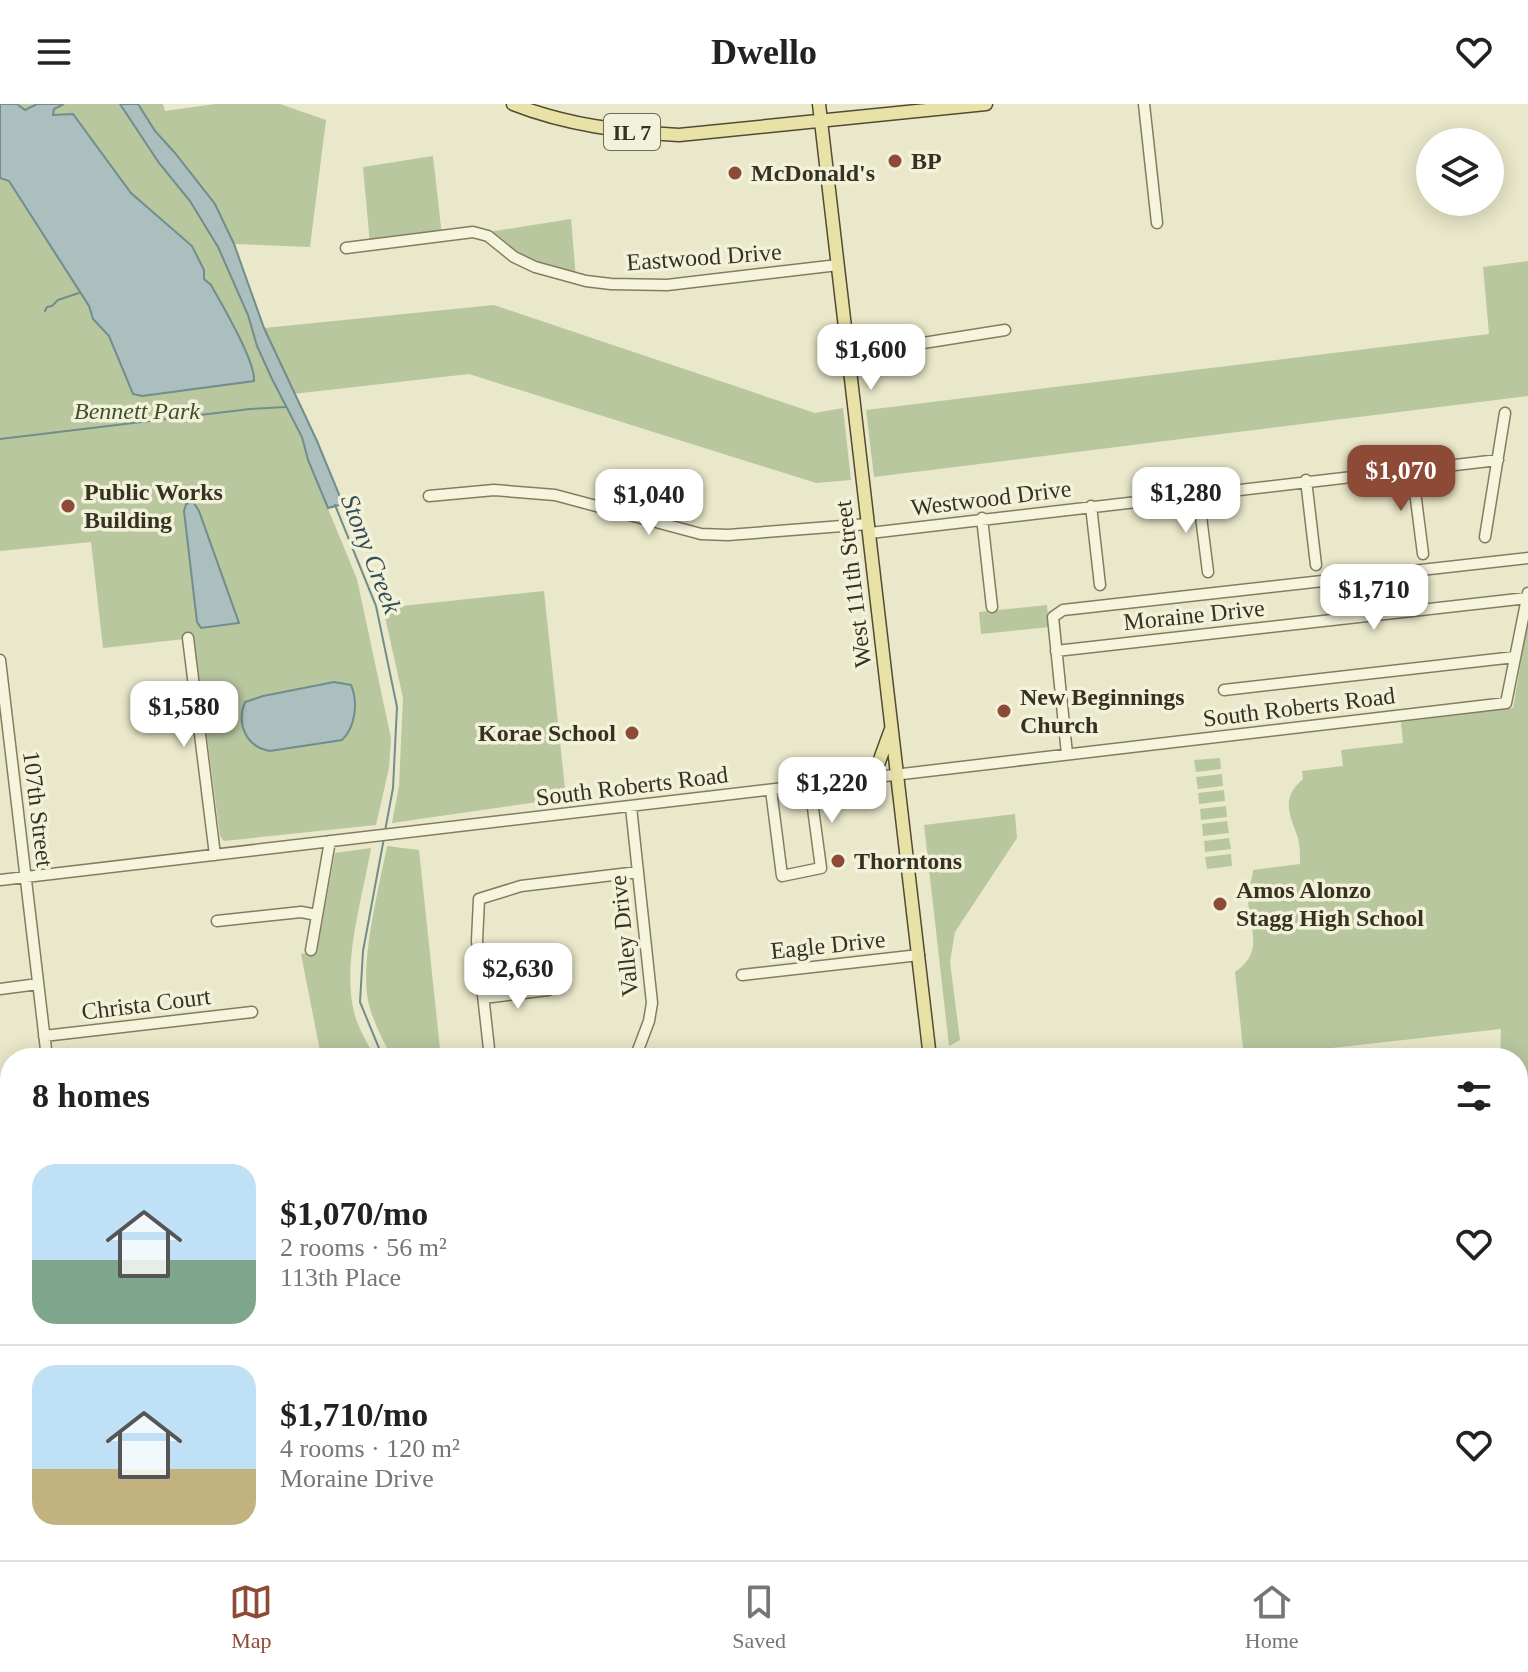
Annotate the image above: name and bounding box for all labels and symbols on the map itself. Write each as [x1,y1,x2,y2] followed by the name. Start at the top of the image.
[604,114,660,150] road number: IL 7
[911,148,942,174] place label: BP
[886,152,904,170] marker: BP
[751,160,875,186] place label: McDonald's
[726,164,744,182] marker: McDonald's
[626,239,782,275] street label: Eastwood Drive
[806,324,936,392] pin: $1,600
[74,398,200,424] park label: Bennett Park
[1336,445,1466,513] pin: $1,070
[1121,467,1251,535] pin: $1,280
[584,469,714,537] pin: $1,040
[909,475,1073,521] street label: Westwood Drive
[84,479,223,533] place label: Public Works Building
[335,490,407,618] water label: Stony Creek
[59,497,77,515] marker: Public Works Building
[830,499,876,669] street label: West 111th Street
[1309,564,1439,632] pin: $1,710
[1122,595,1266,635] street label: Moraine Drive
[119,681,249,749] pin: $1,580
[1201,682,1397,732] street label: South Roberts Road
[1020,684,1185,738] place label: New Beginnings Church
[995,702,1013,720] marker: New Beginnings Church
[478,720,616,746] place label: Korae School
[623,724,641,742] marker: Korae School
[18,750,58,869] street label: 107th Street
[767,757,897,825] pin: $1,220
[534,761,730,811] street label: South Roberts Road
[854,848,962,874] place label: Thorntons
[829,852,847,870] marker: Thorntons
[605,874,643,998] street label: Valley Drive
[1236,877,1424,931] place label: Amos Alonzo Stagg High School
[1211,895,1229,913] marker: Amos Alonzo Stagg High School
[769,926,887,964] street label: Eagle Drive
[453,943,583,1011] pin: $2,630
[80,983,212,1025] street label: Christa Court

